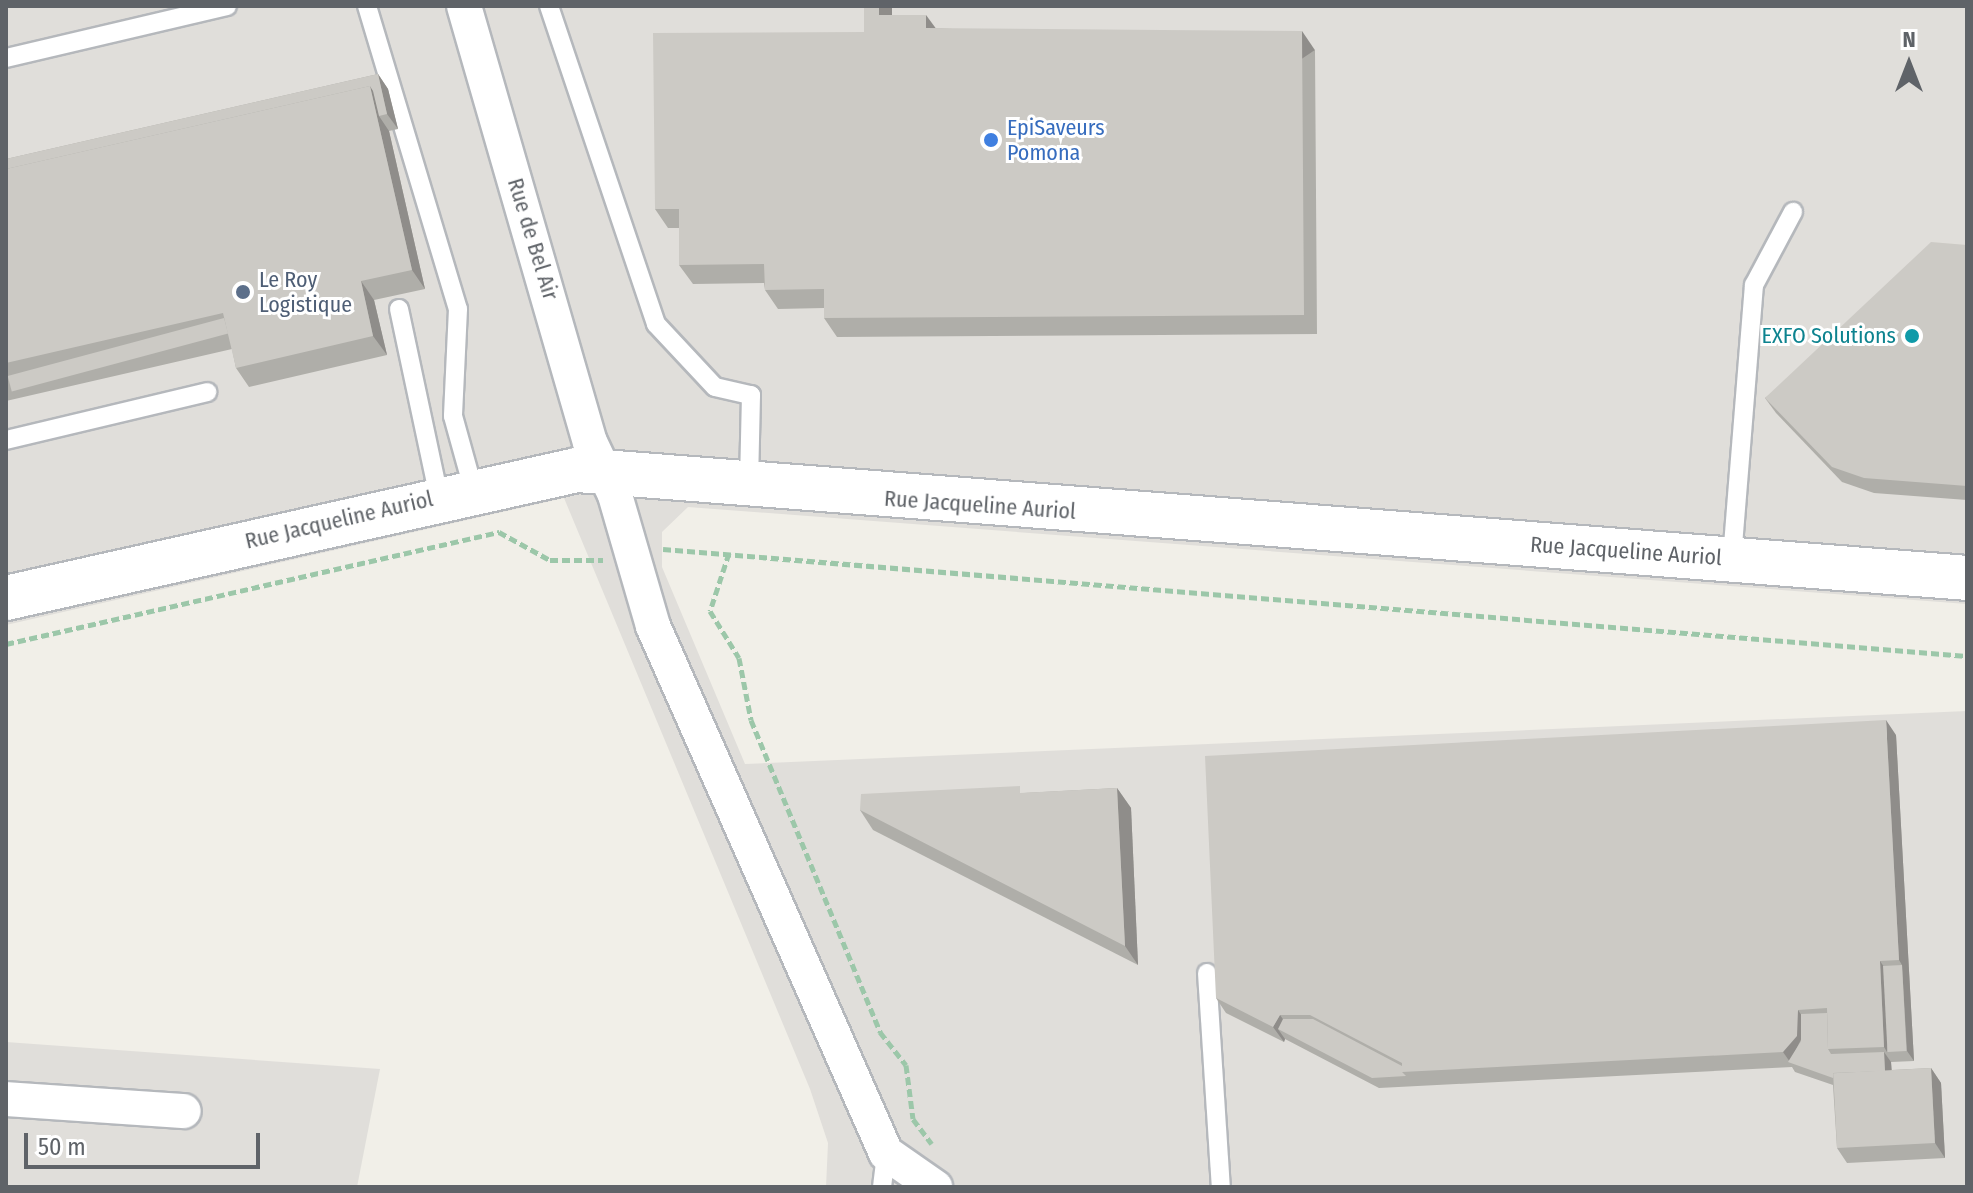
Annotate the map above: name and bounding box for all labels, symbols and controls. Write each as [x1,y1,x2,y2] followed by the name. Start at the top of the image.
[1869,24,1949,104] north arrow
[1902,26,1916,53] text: N
[1007,114,1105,166] place label: EpiSaveurs Pomona
[982,131,1000,149] marker: EpiSaveurs Pomona
[502,175,564,303] street label: Rue de Bel Air
[259,266,352,318] place label: Le Roy Logistique
[234,283,252,301] marker: Le Roy Logistique
[1762,323,1896,349] place label: EXFO Solutions
[1903,327,1921,345] marker: EXFO Solutions
[883,485,1077,525] street label: Rue Jacqueline Auriol
[242,486,436,554] street label: Rue Jacqueline Auriol
[1529,531,1723,571] street label: Rue Jacqueline Auriol
[28,1117,264,1167] scale bar
[38,1133,86,1161] text: 50 m

